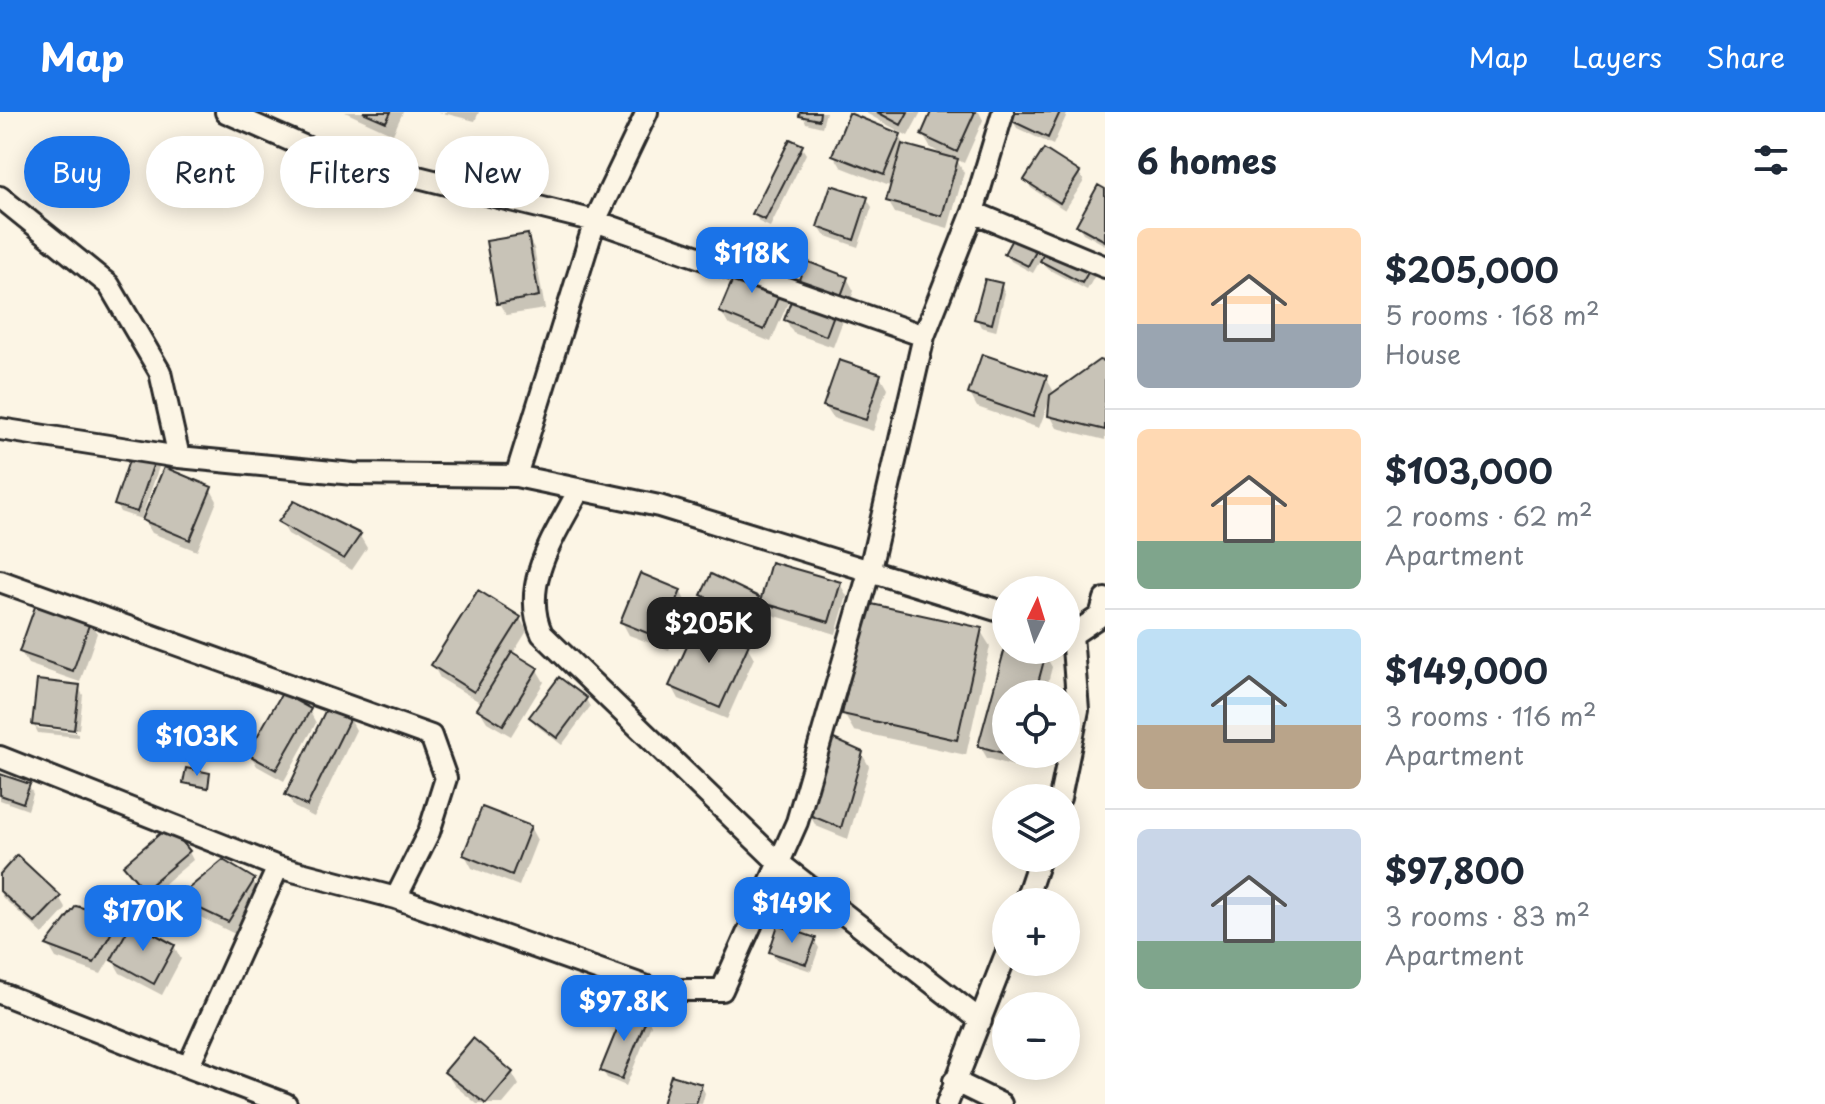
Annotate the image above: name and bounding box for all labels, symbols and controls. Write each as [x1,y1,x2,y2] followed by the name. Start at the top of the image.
[40,28,124,85] text: Map
[1468,35,1528,78] text: Map
[1572,35,1662,78] text: Layers
[1706,35,1785,78] text: Share
[1137,134,1277,186] text: 6 homes
[24,136,130,208] chip: Buy
[146,136,264,208] chip: Rent
[280,136,419,208] chip: Filters
[435,136,549,208] chip: New
[1749,138,1793,182] icon: filters
[696,227,808,295] pin: $118K
[714,233,790,272] text: $118K
[1385,243,1559,295] text: $205,000
[1201,260,1297,356] icon: home
[1385,295,1600,334] text: 5 rooms · 168 m²
[1385,334,1461,373] text: House
[1385,444,1553,496] text: $103,000
[1201,461,1297,557] icon: home
[1385,496,1593,535] text: 2 rooms · 62 m²
[1385,535,1524,574] text: Apartment
[992,576,1080,664] north arrow
[992,576,1080,1080] map controls
[653,597,765,665] pin: $205K
[665,603,753,642] text: $205K
[1385,644,1548,696] text: $149,000
[1201,661,1297,757] icon: home
[992,680,1080,768] button: locate
[1385,696,1597,735] text: 3 rooms · 116 m²
[141,710,253,778] pin: $103K
[156,716,238,755] text: $103K
[1385,735,1524,774] text: Apartment
[992,784,1080,872] button: layers
[1385,844,1525,896] text: $97,800
[1201,861,1297,957] icon: home
[736,877,848,945] pin: $149K
[752,883,832,922] text: $149K
[87,885,199,953] pin: $170K
[992,888,1080,976] button: +
[102,891,184,930] text: $170K
[1385,896,1590,935] text: 3 rooms · 83 m²
[1385,935,1524,974] text: Apartment
[559,975,689,1043] pin: $97.8K
[579,981,669,1020] text: $97.8K
[992,992,1080,1080] button: −

